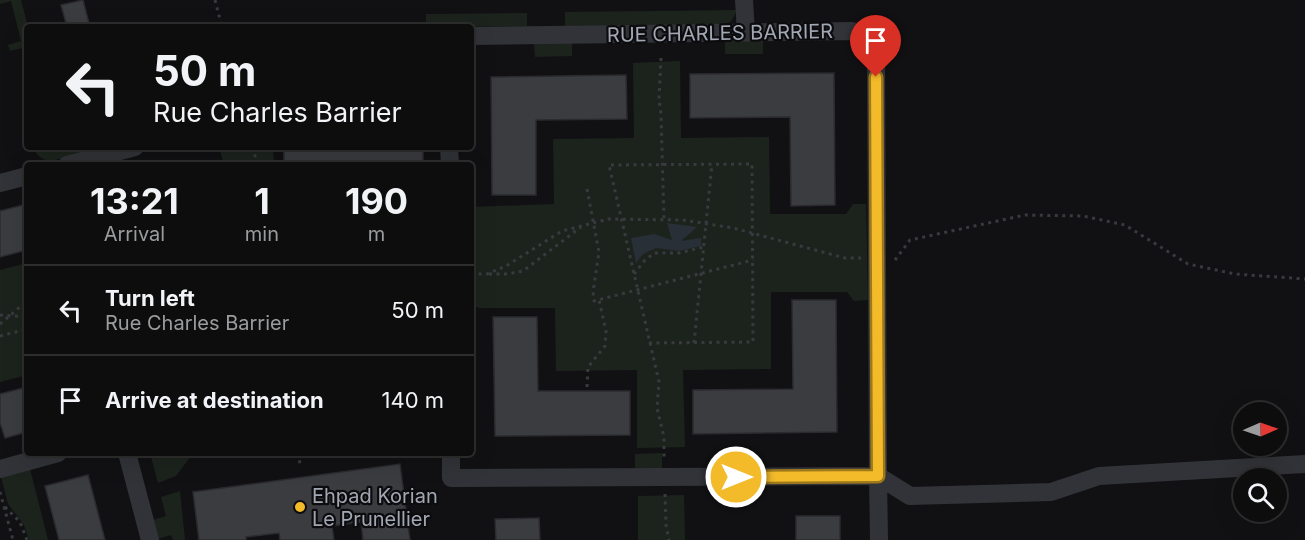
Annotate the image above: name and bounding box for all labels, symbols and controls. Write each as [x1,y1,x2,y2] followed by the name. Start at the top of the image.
[850,15,901,77] pin
[607,19,833,47] street label: RUE CHARLES BARRIER
[859,24,892,57] icon: arrive
[153,45,256,96] text: 50 m
[54,48,132,126] icon: left
[153,96,402,129] text: Rue Charles Barrier
[90,179,179,223] text: 13:21
[254,179,270,223] text: 1
[345,179,408,223] text: 190
[104,222,165,246] text: Arrival
[245,222,279,246] text: min
[368,222,385,246] text: m
[105,285,195,311] text: Turn left
[54,294,87,327] icon: left
[391,297,444,323] text: 50 m
[105,311,289,335] text: Rue Charles Barrier
[54,384,87,417] icon: arrive
[105,387,324,413] text: Arrive at destination
[382,387,444,413] text: 140 m
[1233,402,1287,456] north arrow
[1233,402,1287,522] map controls
[704,445,768,509] position arrow
[1233,468,1287,522] button: search
[312,484,438,531] place label: Ehpad Korian Le Prunellier
[293,500,307,514] marker: Ehpad Korian Le Prunellier

